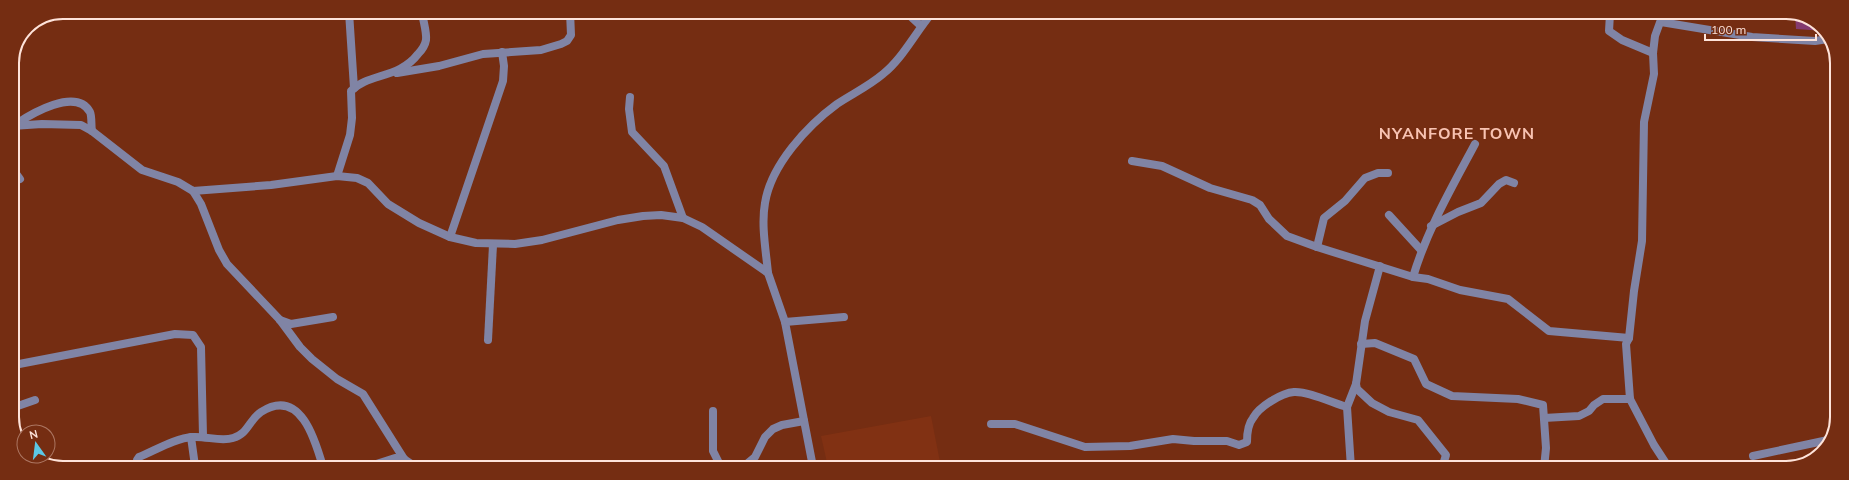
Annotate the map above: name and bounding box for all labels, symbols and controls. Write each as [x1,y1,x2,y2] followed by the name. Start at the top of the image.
[1705,16,1816,42] scale bar
[1711,22,1746,37] text: 100 m
[1379,123,1535,143] district label: NYANFORE TOWN
[16,424,56,464] north arrow
[28,426,39,442] text: N

